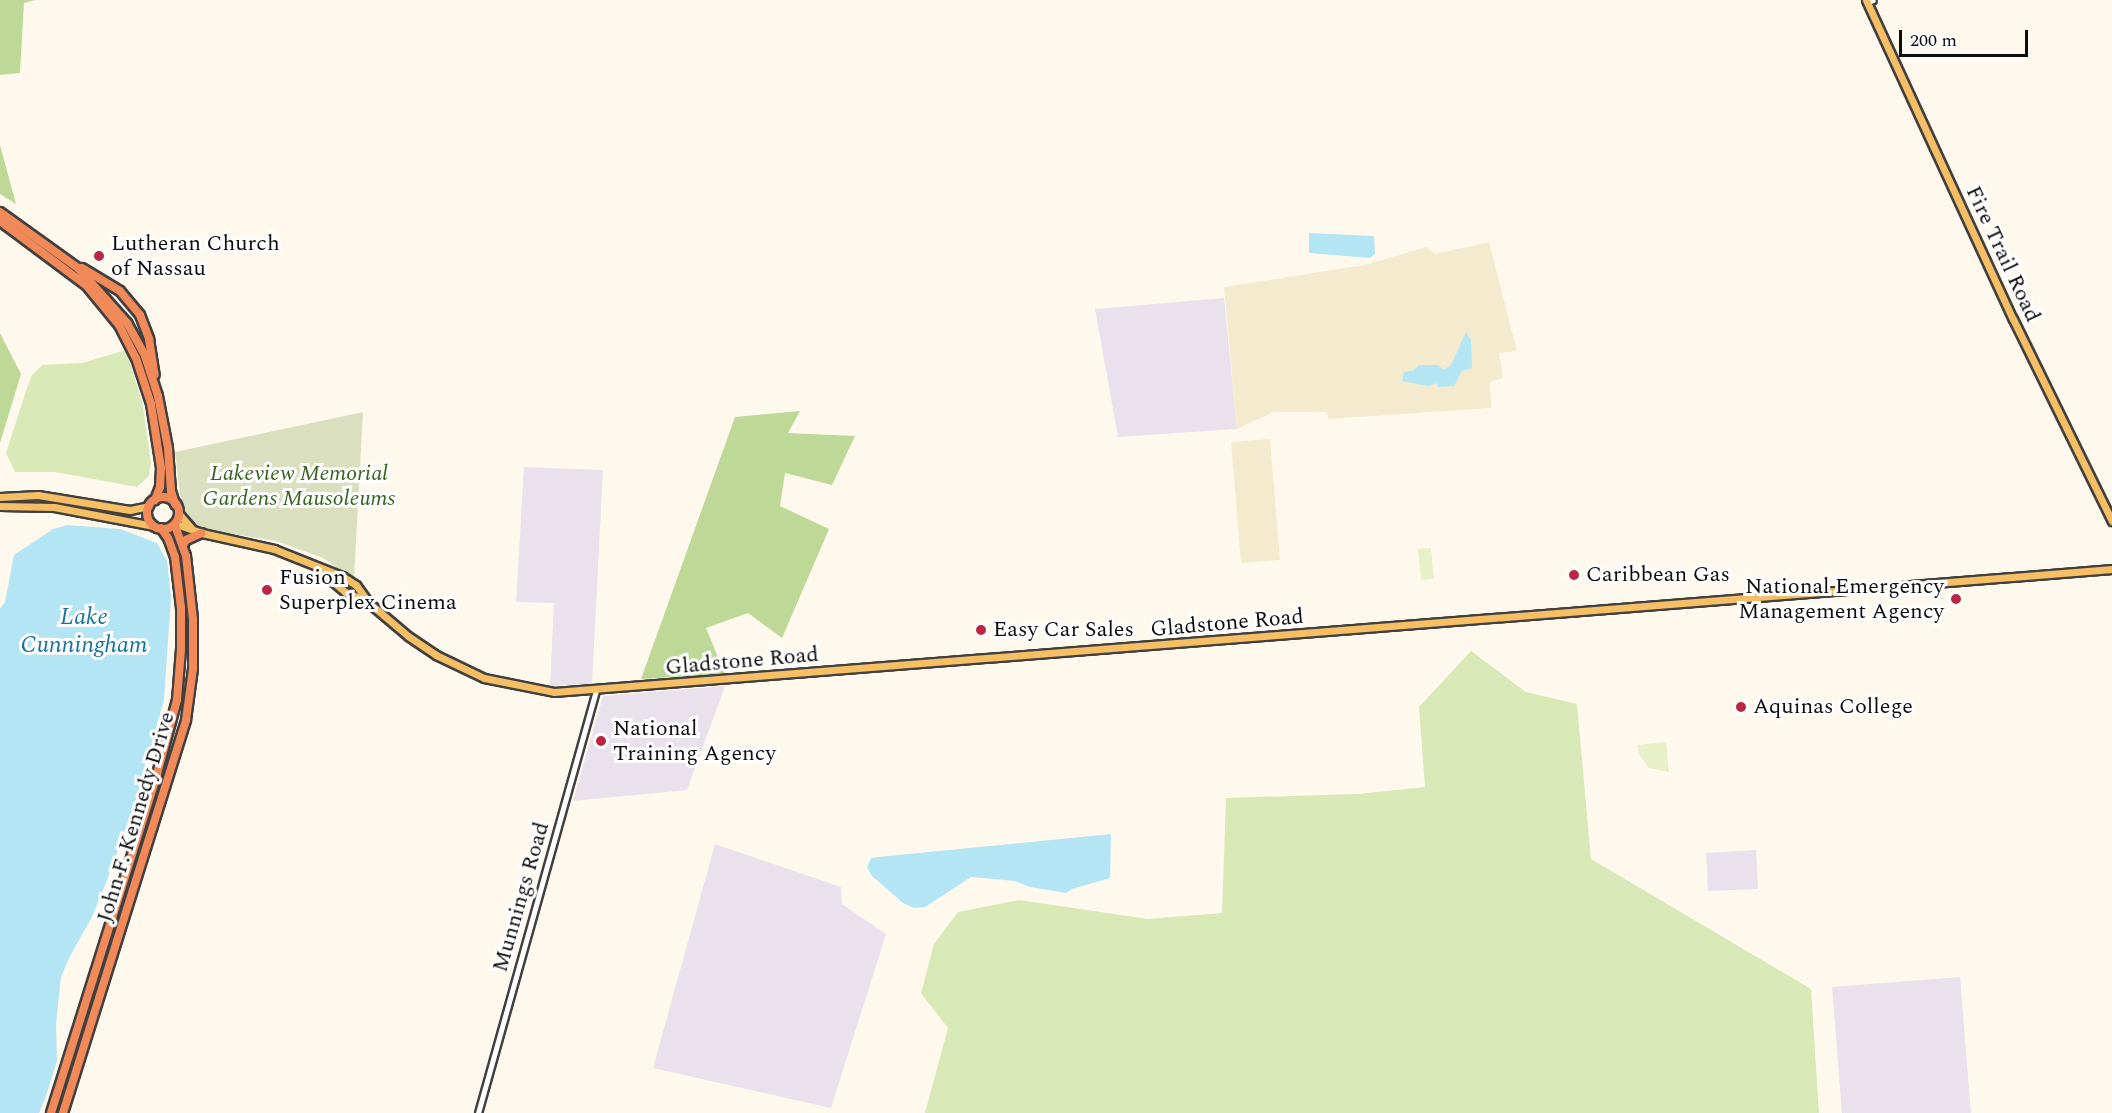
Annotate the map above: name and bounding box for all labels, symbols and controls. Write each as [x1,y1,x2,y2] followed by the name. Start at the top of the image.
[1902,18,2031,56] scale bar
[1910,27,1957,54] text: 200 m
[1960,182,2046,326] street label: Fire Trail Road
[111,230,280,282] place label: Lutheran Church of Nassau
[92,249,106,263] marker: Lutheran Church of Nassau
[203,460,395,512] park label: Lakeview Memorial Gardens Mausoleums
[1586,562,1730,588] place label: Caribbean Gas
[279,564,457,616] place label: Fusion Superplex Cinema
[1567,568,1581,582] marker: Caribbean Gas
[1738,573,1944,624] place label: National Emergency Management Agency
[260,583,274,597] marker: Fusion Superplex Cinema
[1949,592,1963,606] marker: National Emergency Management Agency
[1149,603,1305,643] street label: Gladstone Road
[21,604,147,660] water label: Lake Cunningham
[993,617,1134,643] place label: Easy Car Sales
[974,623,988,637] marker: Easy Car Sales
[664,641,820,681] street label: Gladstone Road
[1753,694,1913,720] place label: Aquinas College
[1734,700,1748,714] marker: Aquinas College
[91,709,181,925] street label: John F. Kennedy Drive
[613,715,776,766] place label: National Training Agency
[594,734,608,748] marker: National Training Agency
[487,819,555,975] street label: Munnings Road

